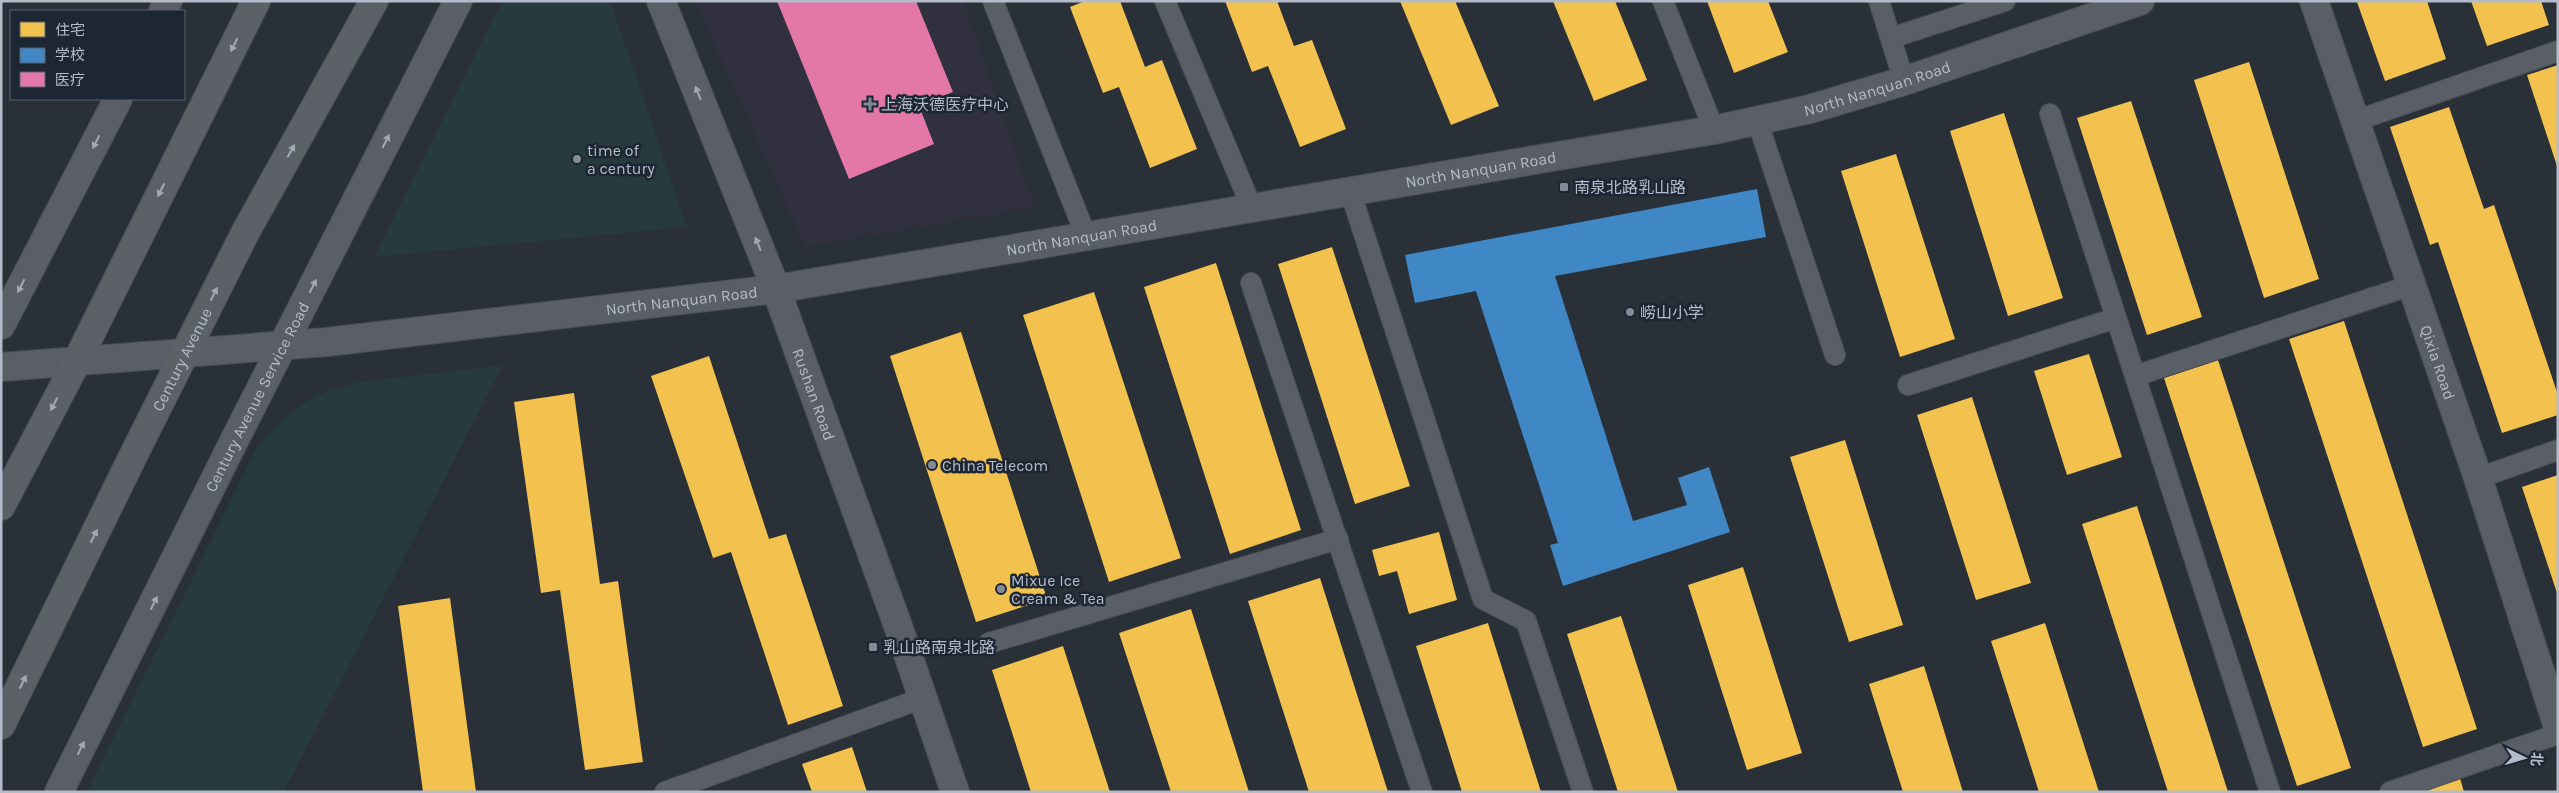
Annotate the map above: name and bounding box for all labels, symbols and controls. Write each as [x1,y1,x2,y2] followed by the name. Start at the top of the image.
[10,10,185,100] legend
[55,21,85,39] text: 住宅
[230,38,238,52] one-way arrow
[55,46,85,64] text: 学校
[1802,56,1953,120] street label: North Nanquan Road
[55,71,85,89] text: 医疗
[694,86,701,101] one-way arrow
[881,95,1009,114] place label: 上海沃德医疗中心
[863,97,877,111] marker: 上海沃德医疗中心
[382,134,390,148] one-way arrow
[92,135,100,149] one-way arrow
[587,141,655,178] place label: time of a century
[287,144,295,158] one-way arrow
[1404,147,1558,191] street label: North Nanquan Road
[571,153,583,165] marker: time of a century
[1574,178,1686,197] place label: 南泉北路乳山路
[1558,181,1570,193] marker: 南泉北路乳山路
[157,183,165,197] one-way arrow
[1005,215,1158,259] street label: North Nanquan Road
[754,237,762,251] one-way arrow
[17,279,25,294] one-way arrow
[309,279,317,293] one-way arrow
[605,282,758,319] street label: North Nanquan Road
[210,287,218,301] one-way arrow
[201,298,313,495] street label: Century Avenue Service Road
[1640,303,1704,322] place label: 崂山小学
[148,304,216,414] street label: Century Avenue
[1624,306,1636,318] marker: 崂山小学
[2417,322,2460,402] street label: Qixia Road
[789,345,839,443] street label: Rushan Road
[50,397,59,411] one-way arrow
[942,456,1048,475] place label: China Telecom
[926,459,938,471] marker: China Telecom
[90,528,98,543] one-way arrow
[1011,571,1105,608] place label: Mixue Ice Cream & Tea
[995,583,1007,595] marker: Mixue Ice Cream & Tea
[149,595,158,610] one-way arrow
[883,638,995,657] place label: 乳山路南泉北路
[867,641,879,653] marker: 乳山路南泉北路
[18,674,27,689] one-way arrow
[2499,733,2549,783] north arrow
[77,741,85,755] one-way arrow
[2527,751,2546,767] text: 北

